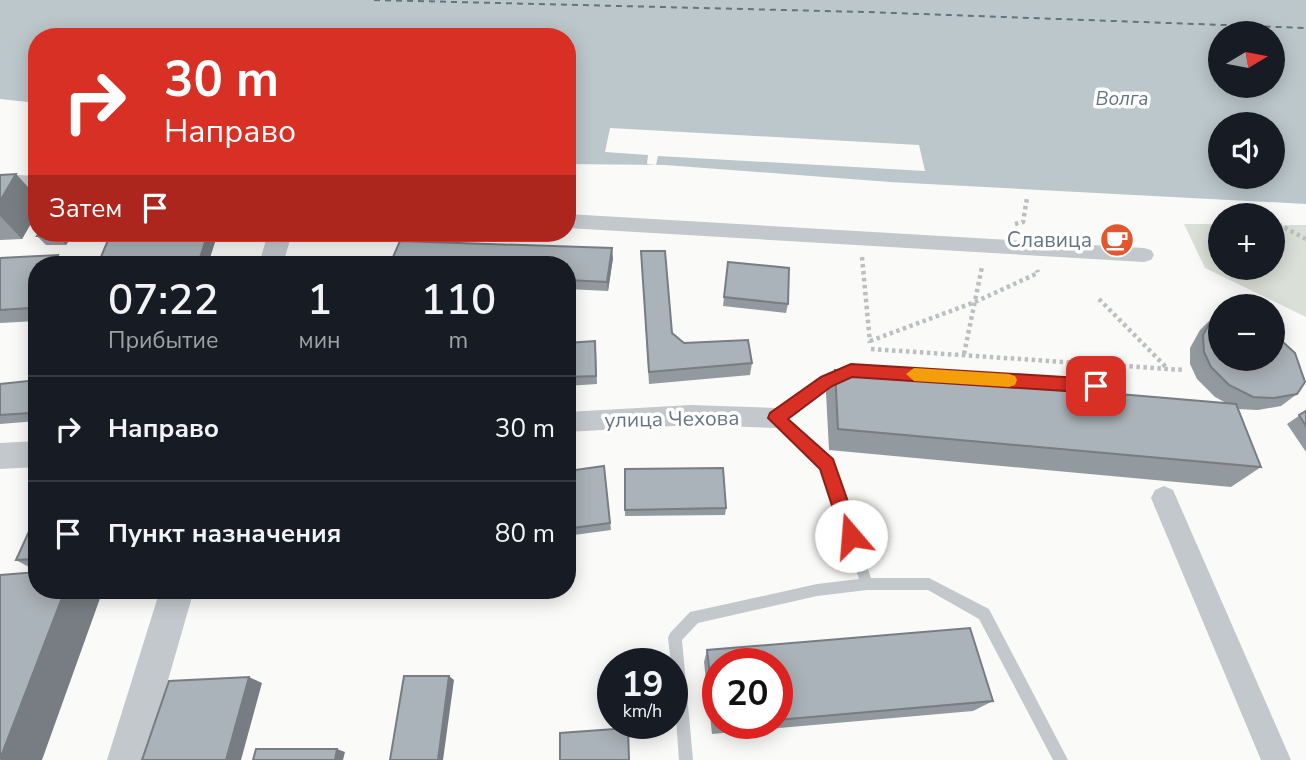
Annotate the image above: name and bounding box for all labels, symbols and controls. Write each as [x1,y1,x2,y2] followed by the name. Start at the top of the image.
[1208,21,1284,98] north arrow
[1208,21,1285,371] map controls
[164,46,279,113] text: 30 m
[49,56,140,147] icon: right
[1096,86,1148,112] water label: Волга
[164,110,296,153] text: Направо
[1208,112,1285,189] button: sound
[136,189,174,227] icon: arrive
[49,191,122,226] text: Затем
[1208,203,1285,280] button: +
[1098,221,1136,259] cafe icon: Славица
[1007,226,1092,254] place label: Славица
[108,272,219,329] text: 07:22
[307,272,332,329] text: 1
[420,272,496,329] text: 110
[1208,294,1285,371] button: −
[108,325,218,356] text: Прибытие
[299,325,341,356] text: мин
[448,325,468,356] text: m
[1066,356,1126,416] pin
[1077,367,1115,405] icon: arrive
[604,404,740,434] street label: улица Чехова
[49,410,87,448] icon: right
[108,411,219,446] text: Направо
[495,411,555,446] text: 30 m
[814,499,888,573] position arrow
[49,515,87,553] icon: arrive
[108,516,341,551] text: Пункт назначения
[495,516,555,551] text: 80 m
[702,648,793,739] speed limit sign: 20
[621,661,664,708] text: 19
[623,699,662,723] text: km/h

